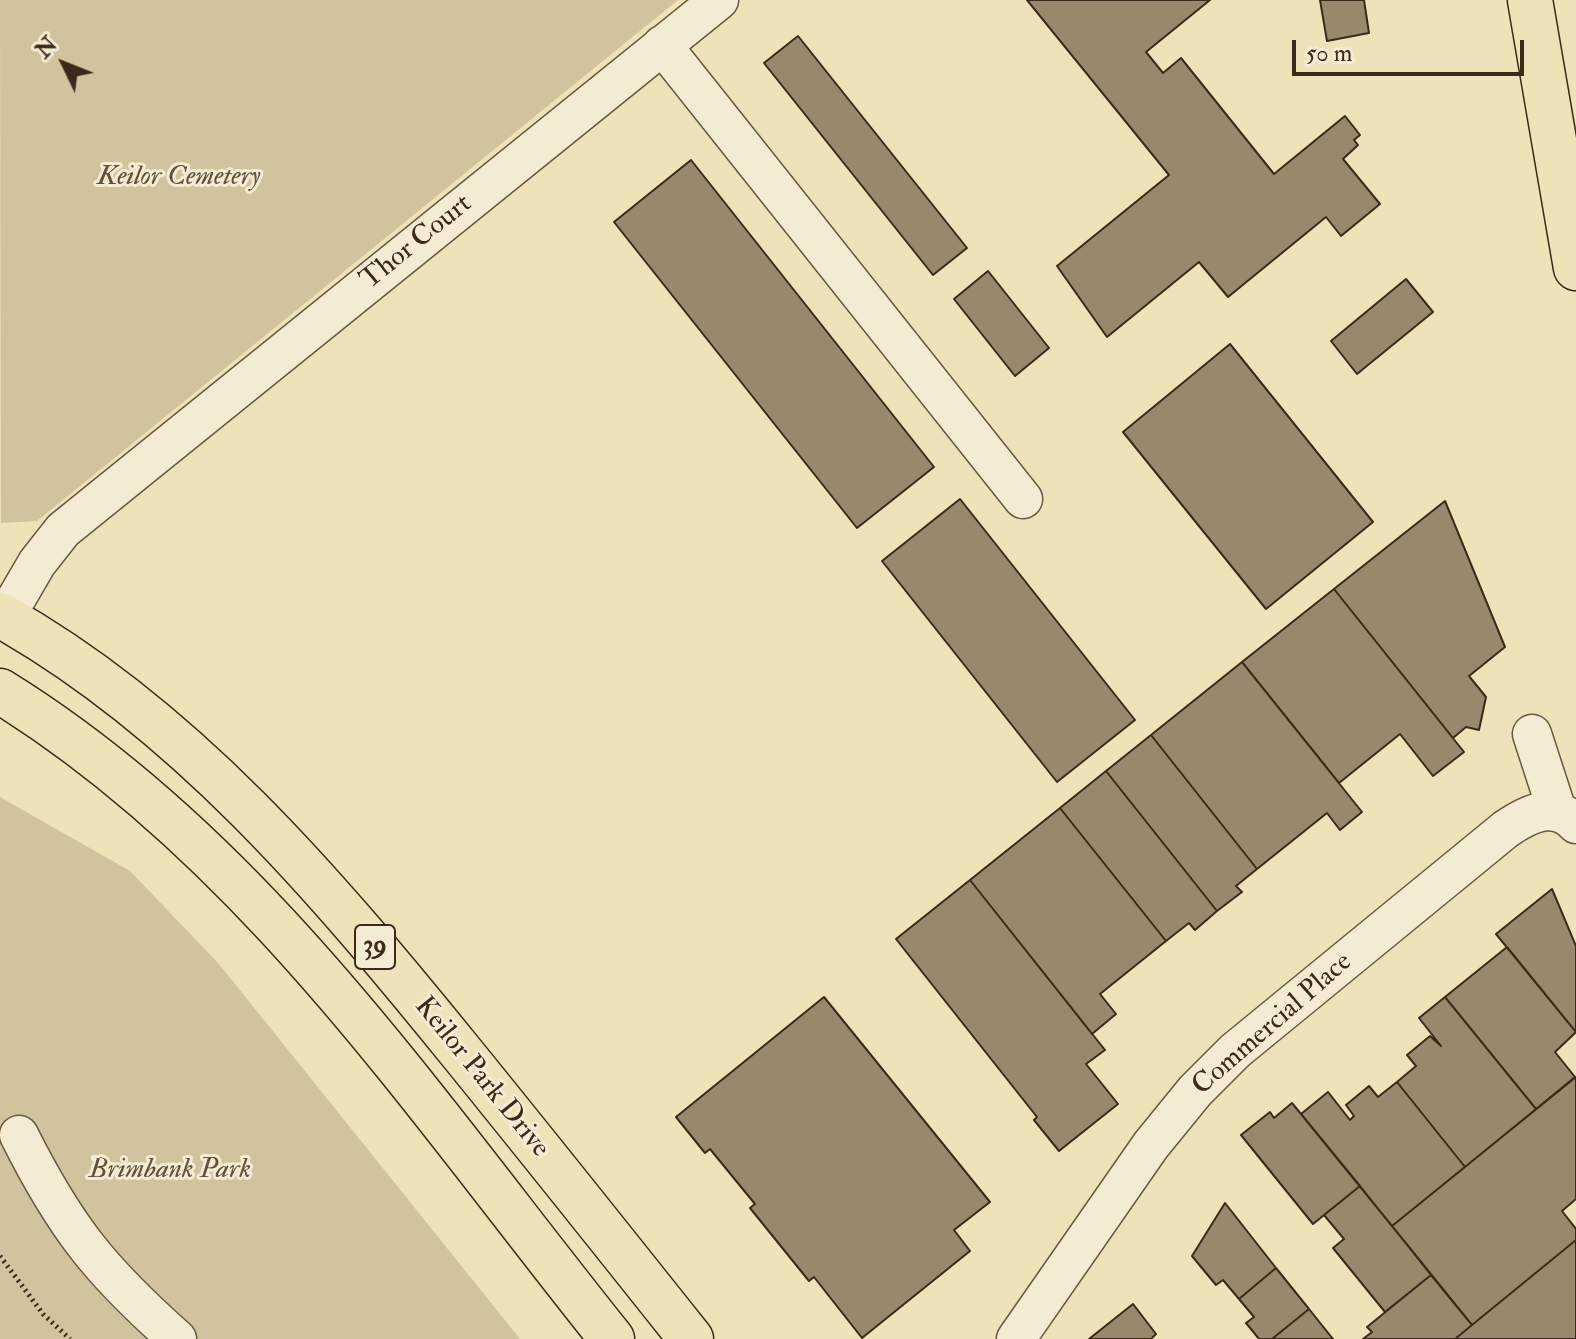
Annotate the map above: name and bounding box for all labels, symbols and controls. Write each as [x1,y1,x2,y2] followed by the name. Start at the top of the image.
[24,24,104,104] north arrow
[1296,24,1528,74] scale bar
[29,31,63,64] text: N
[1306,38,1352,69] text: 50 m
[97,161,261,195] park label: Keilor Cemetery
[355,188,479,298] street label: Thor Court
[355,925,395,969] road number: 39
[1186,946,1360,1104] street label: Commercial Place
[406,991,556,1165] street label: Keilor Park Drive
[89,1154,251,1188] park label: Brimbank Park

